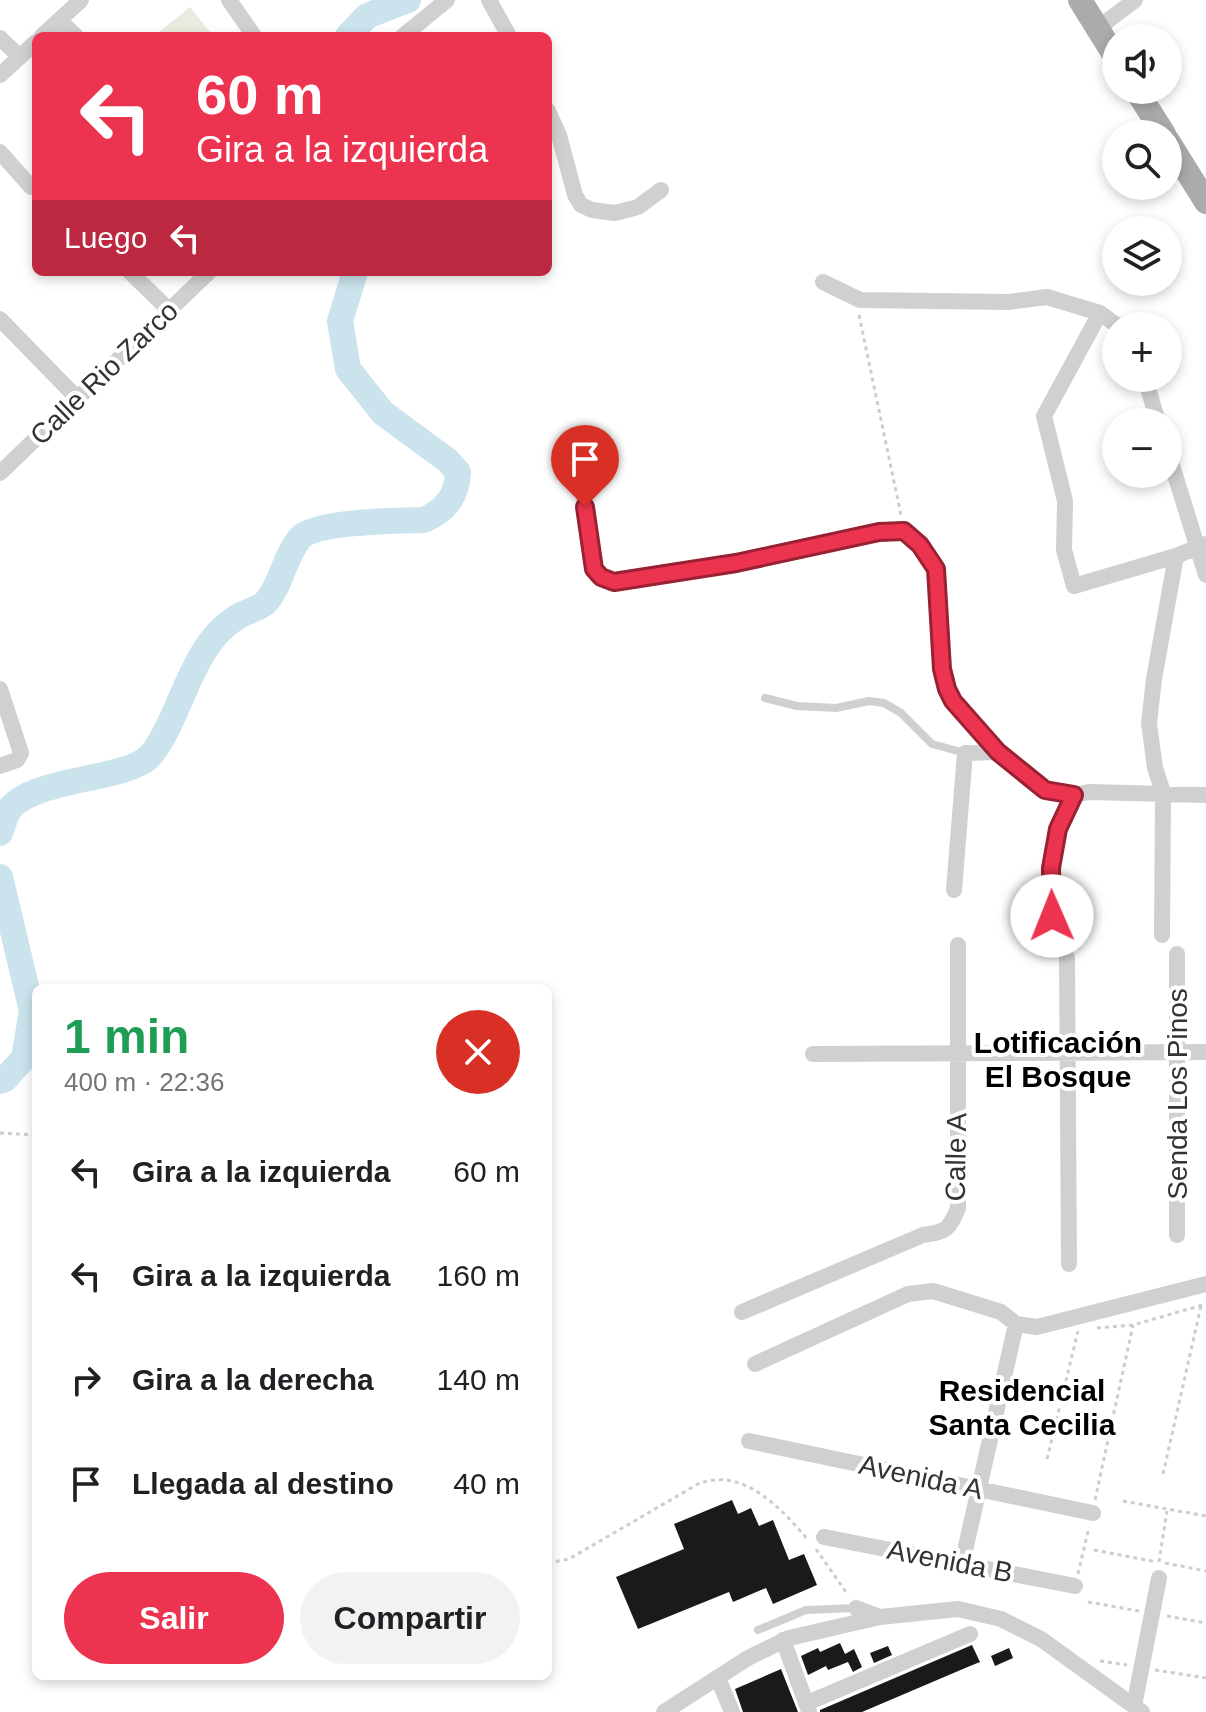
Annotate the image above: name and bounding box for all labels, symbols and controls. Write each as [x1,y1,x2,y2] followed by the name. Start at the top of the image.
[1102,24,1182,488] map controls
[1102,24,1182,104] button: sound
[196,63,324,126] text: 60 m
[64,64,168,168] icon: left
[1102,120,1182,200] button: search
[196,129,488,170] text: Gira a la izquierda
[163,216,207,260] icon: left
[1102,216,1182,296] button: layers
[64,221,147,254] text: Luego
[24,295,184,451] street label: Calle Rio Zarco
[1102,312,1182,392] button: +
[1102,408,1182,488] button: −
[551,425,619,507] pin
[563,437,607,481] icon: arrive
[1010,874,1094,958] position arrow
[1162,988,1193,1200] street label: Senda Los Pinos
[64,1010,189,1063] text: 1 min
[436,1010,520,1094] button: close
[974,1026,1142,1093] district label: Lotificación El Bosque
[64,1067,224,1097] text: 400 m · 22:36
[940,1112,972,1202] street label: Calle A
[64,1150,108,1194] icon: left
[132,1155,390,1188] text: Gira a la izquierda
[453,1155,520,1188] text: 60 m
[64,1254,108,1298] icon: left
[132,1259,390,1292] text: Gira a la izquierda
[437,1259,520,1292] text: 160 m
[64,1358,108,1402] icon: right
[132,1363,374,1396] text: Gira a la derecha
[437,1363,520,1396] text: 140 m
[929,1374,1116,1441] district label: Residencial Santa Cecilia
[856,1449,986,1505] street label: Avenida A
[64,1462,108,1506] icon: arrive
[132,1467,394,1500] text: Llegada al destino
[453,1467,520,1500] text: 40 m
[885,1534,1015,1588] street label: Avenida B
[64,1572,284,1664] button: Salir
[300,1572,520,1664] button: Compartir

